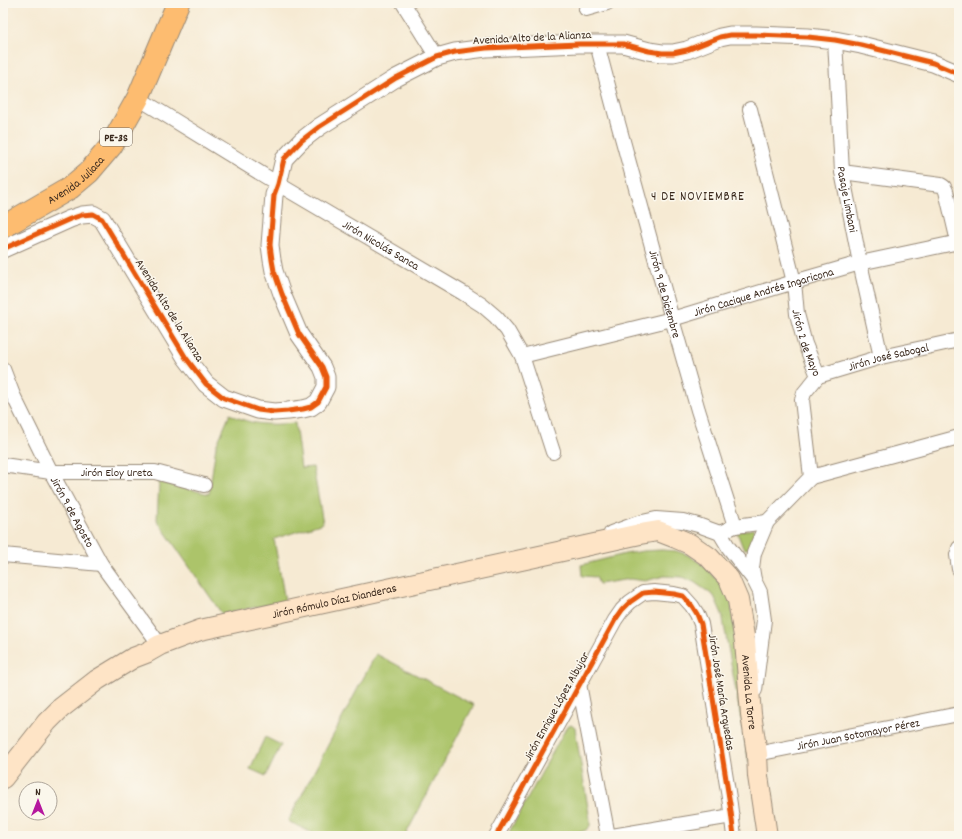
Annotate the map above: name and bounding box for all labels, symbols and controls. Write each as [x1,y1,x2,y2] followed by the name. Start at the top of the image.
[473,27,592,50] street label: Avenida Alto de la Alianza
[100,128,132,146] road number: PE-3S
[45,152,109,209] street label: Avenida Juliaca
[832,166,861,234] street label: Pasaje Limbani
[651,188,745,207] district label: 4 DE NOVIEMBRE
[339,217,422,276] street label: Jirón Nicolás Sanca
[643,248,684,340] street label: Jirón 9 de Diciembre
[130,256,207,366] street label: Avenida Alto de la Alianza
[692,264,836,322] street label: Jirón Cacique Andrés Ingaricona
[787,309,824,379] street label: Jirón 2 de Mayo
[846,340,931,376] street label: Jirón José Sabogal
[81,465,153,482] street label: Jirón Eloy Ureta
[45,474,98,551] street label: Jirón 9 de Agosto
[271,580,399,624] street label: Jirón Rómulo Díaz Dianderas
[703,633,738,752] street label: Jirón José María Arguedas
[520,649,595,764] street label: Jirón Enrique López Albujar
[736,654,760,731] street label: Avenida La Torre
[795,715,922,756] street label: Jirón Juan Sotomayor Pérez
[18,781,58,821] north arrow
[35,785,41,801] text: N

